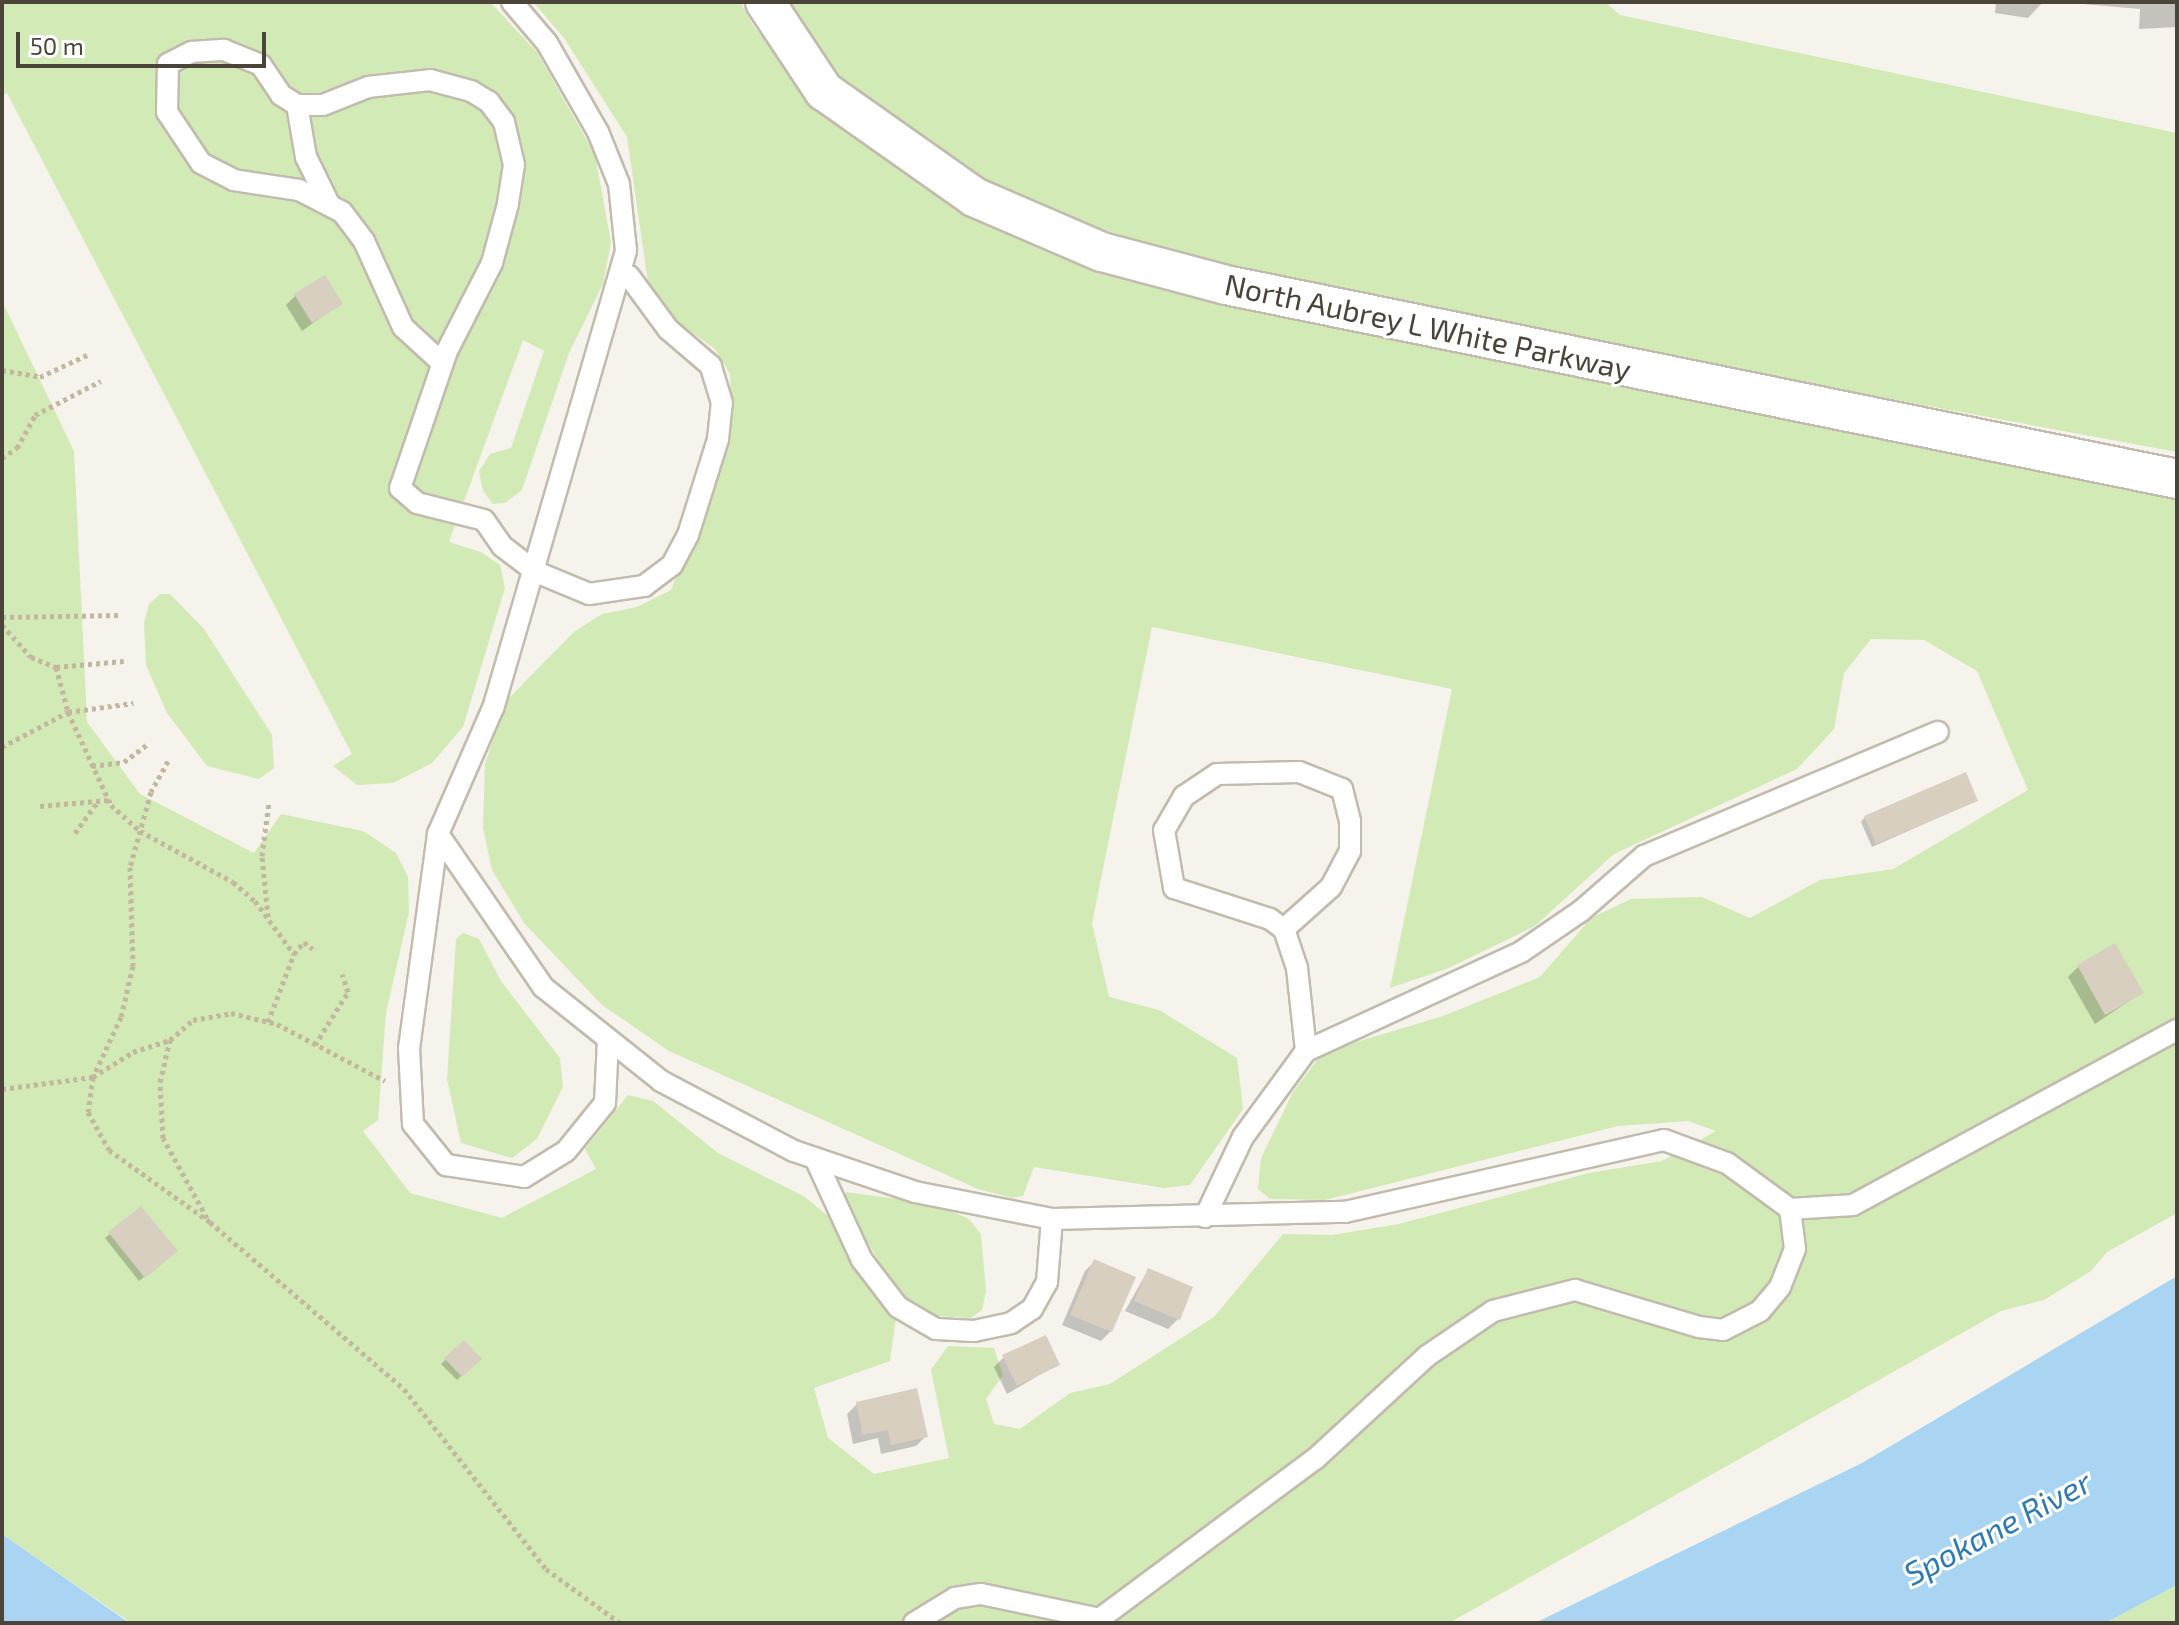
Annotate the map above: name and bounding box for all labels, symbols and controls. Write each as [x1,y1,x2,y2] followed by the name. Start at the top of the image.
[20,16,270,66] scale bar
[30,31,84,60] text: 50 m
[1220,265,1636,387] street label: North Aubrey L White Parkway
[1897,1462,2097,1592] water label: Spokane River

